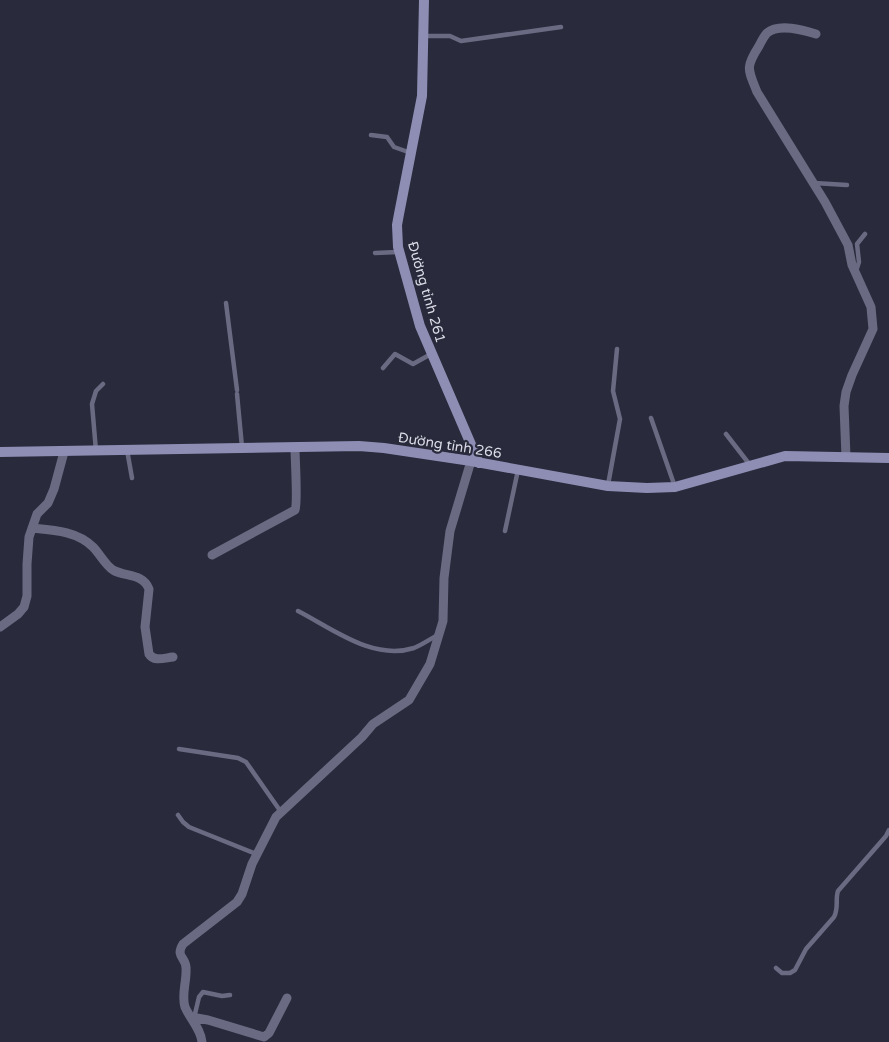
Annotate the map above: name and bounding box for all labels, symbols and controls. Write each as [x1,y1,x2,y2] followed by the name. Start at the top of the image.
[404,240,449,345] street label: Đường tỉnh 261
[397,429,503,462] street label: Đường tỉnh 266

